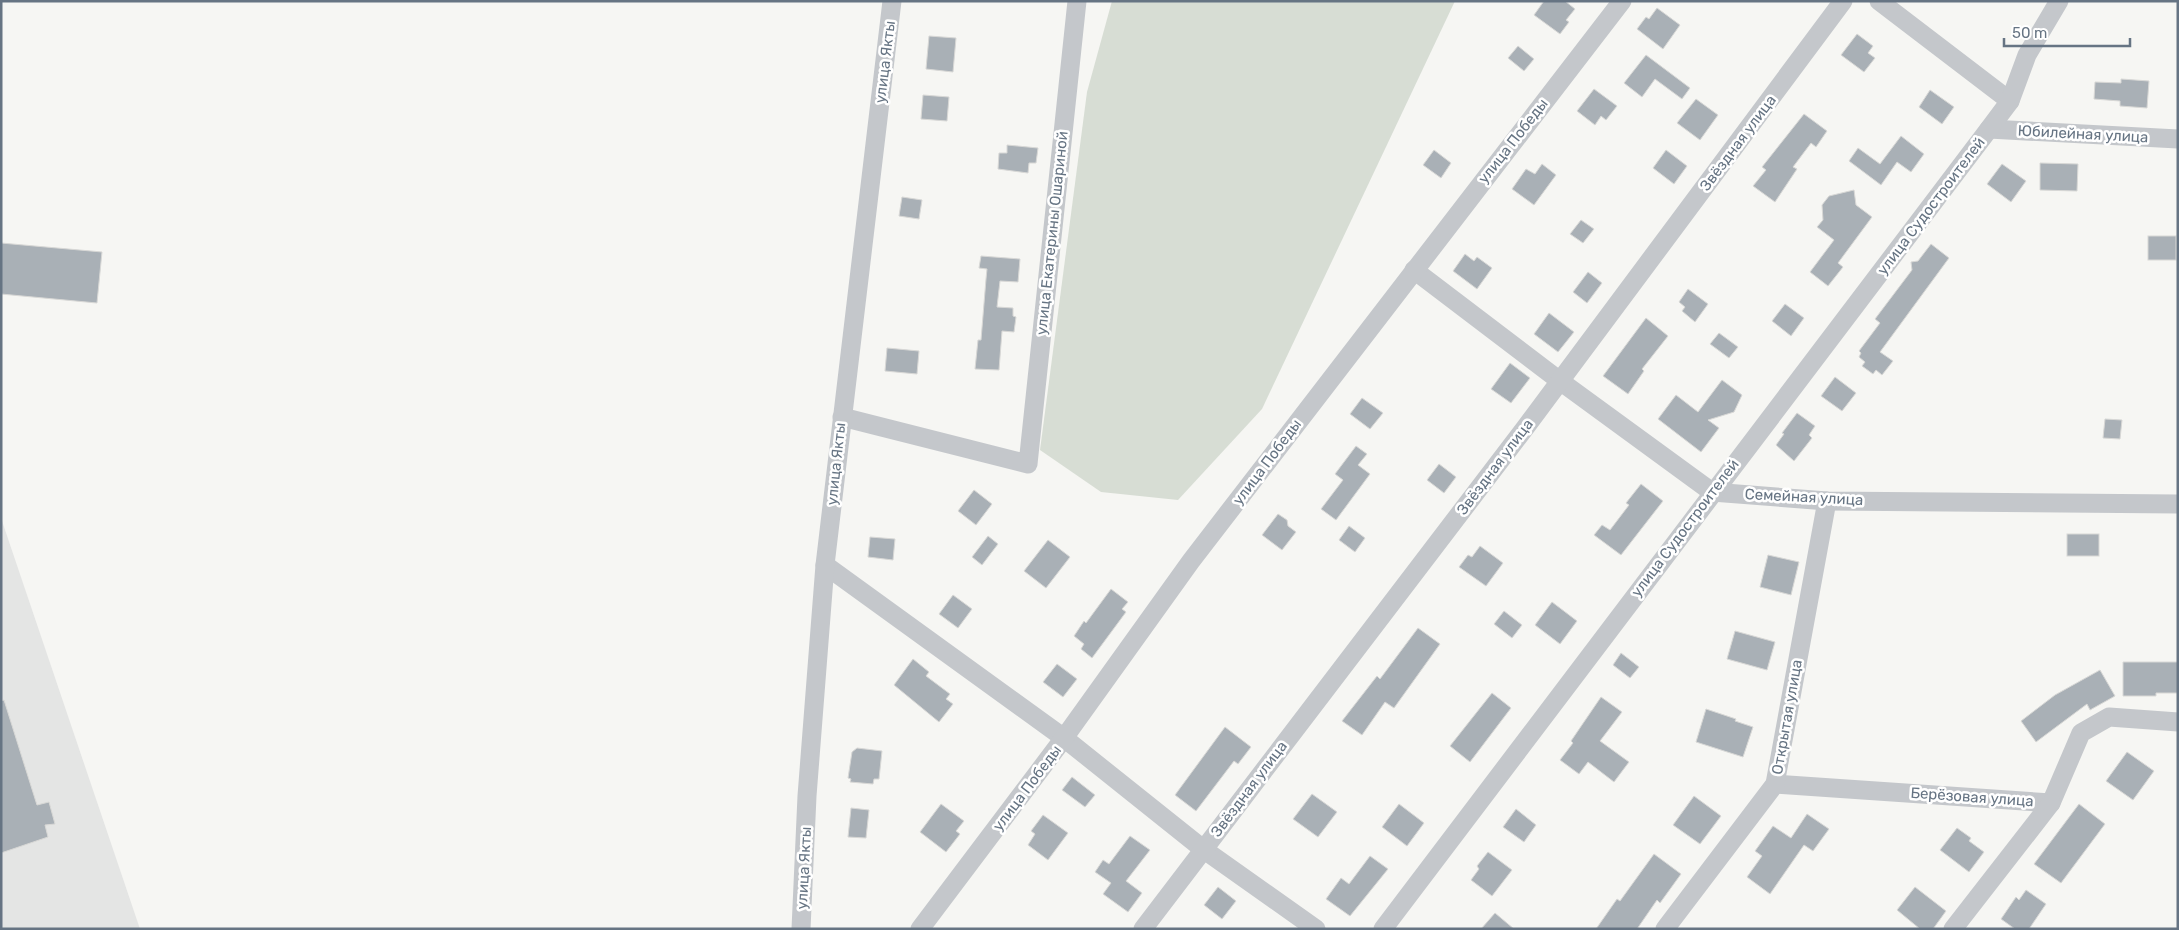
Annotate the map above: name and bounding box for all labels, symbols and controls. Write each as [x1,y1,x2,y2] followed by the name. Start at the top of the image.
[2004,15,2130,47] scale bar
[871,20,899,104] street label: улица Якты
[2012,24,2047,42] text: 50 m
[1696,92,1780,194] street label: Звёздная улица
[1474,95,1552,187] street label: улица Победы
[2017,122,2149,146] street label: Юбилейная улица
[1032,130,1072,336] street label: улица Екатерины Ошариной
[1873,134,1989,278] street label: улица Судостроителей
[1229,416,1305,508] street label: улица Победы
[1453,416,1537,518] street label: Звёздная улица
[823,422,849,506] street label: улица Якты
[1627,456,1743,600] street label: улица Судостроителей
[1744,485,1864,509] street label: Семейная улица
[1768,658,1806,776] street label: Открытая улица
[1207,738,1291,840] street label: Звёздная улица
[989,742,1065,834] street label: улица Победы
[1910,784,2034,810] street label: Берёзовая улица
[793,826,815,910] street label: улица Якты

